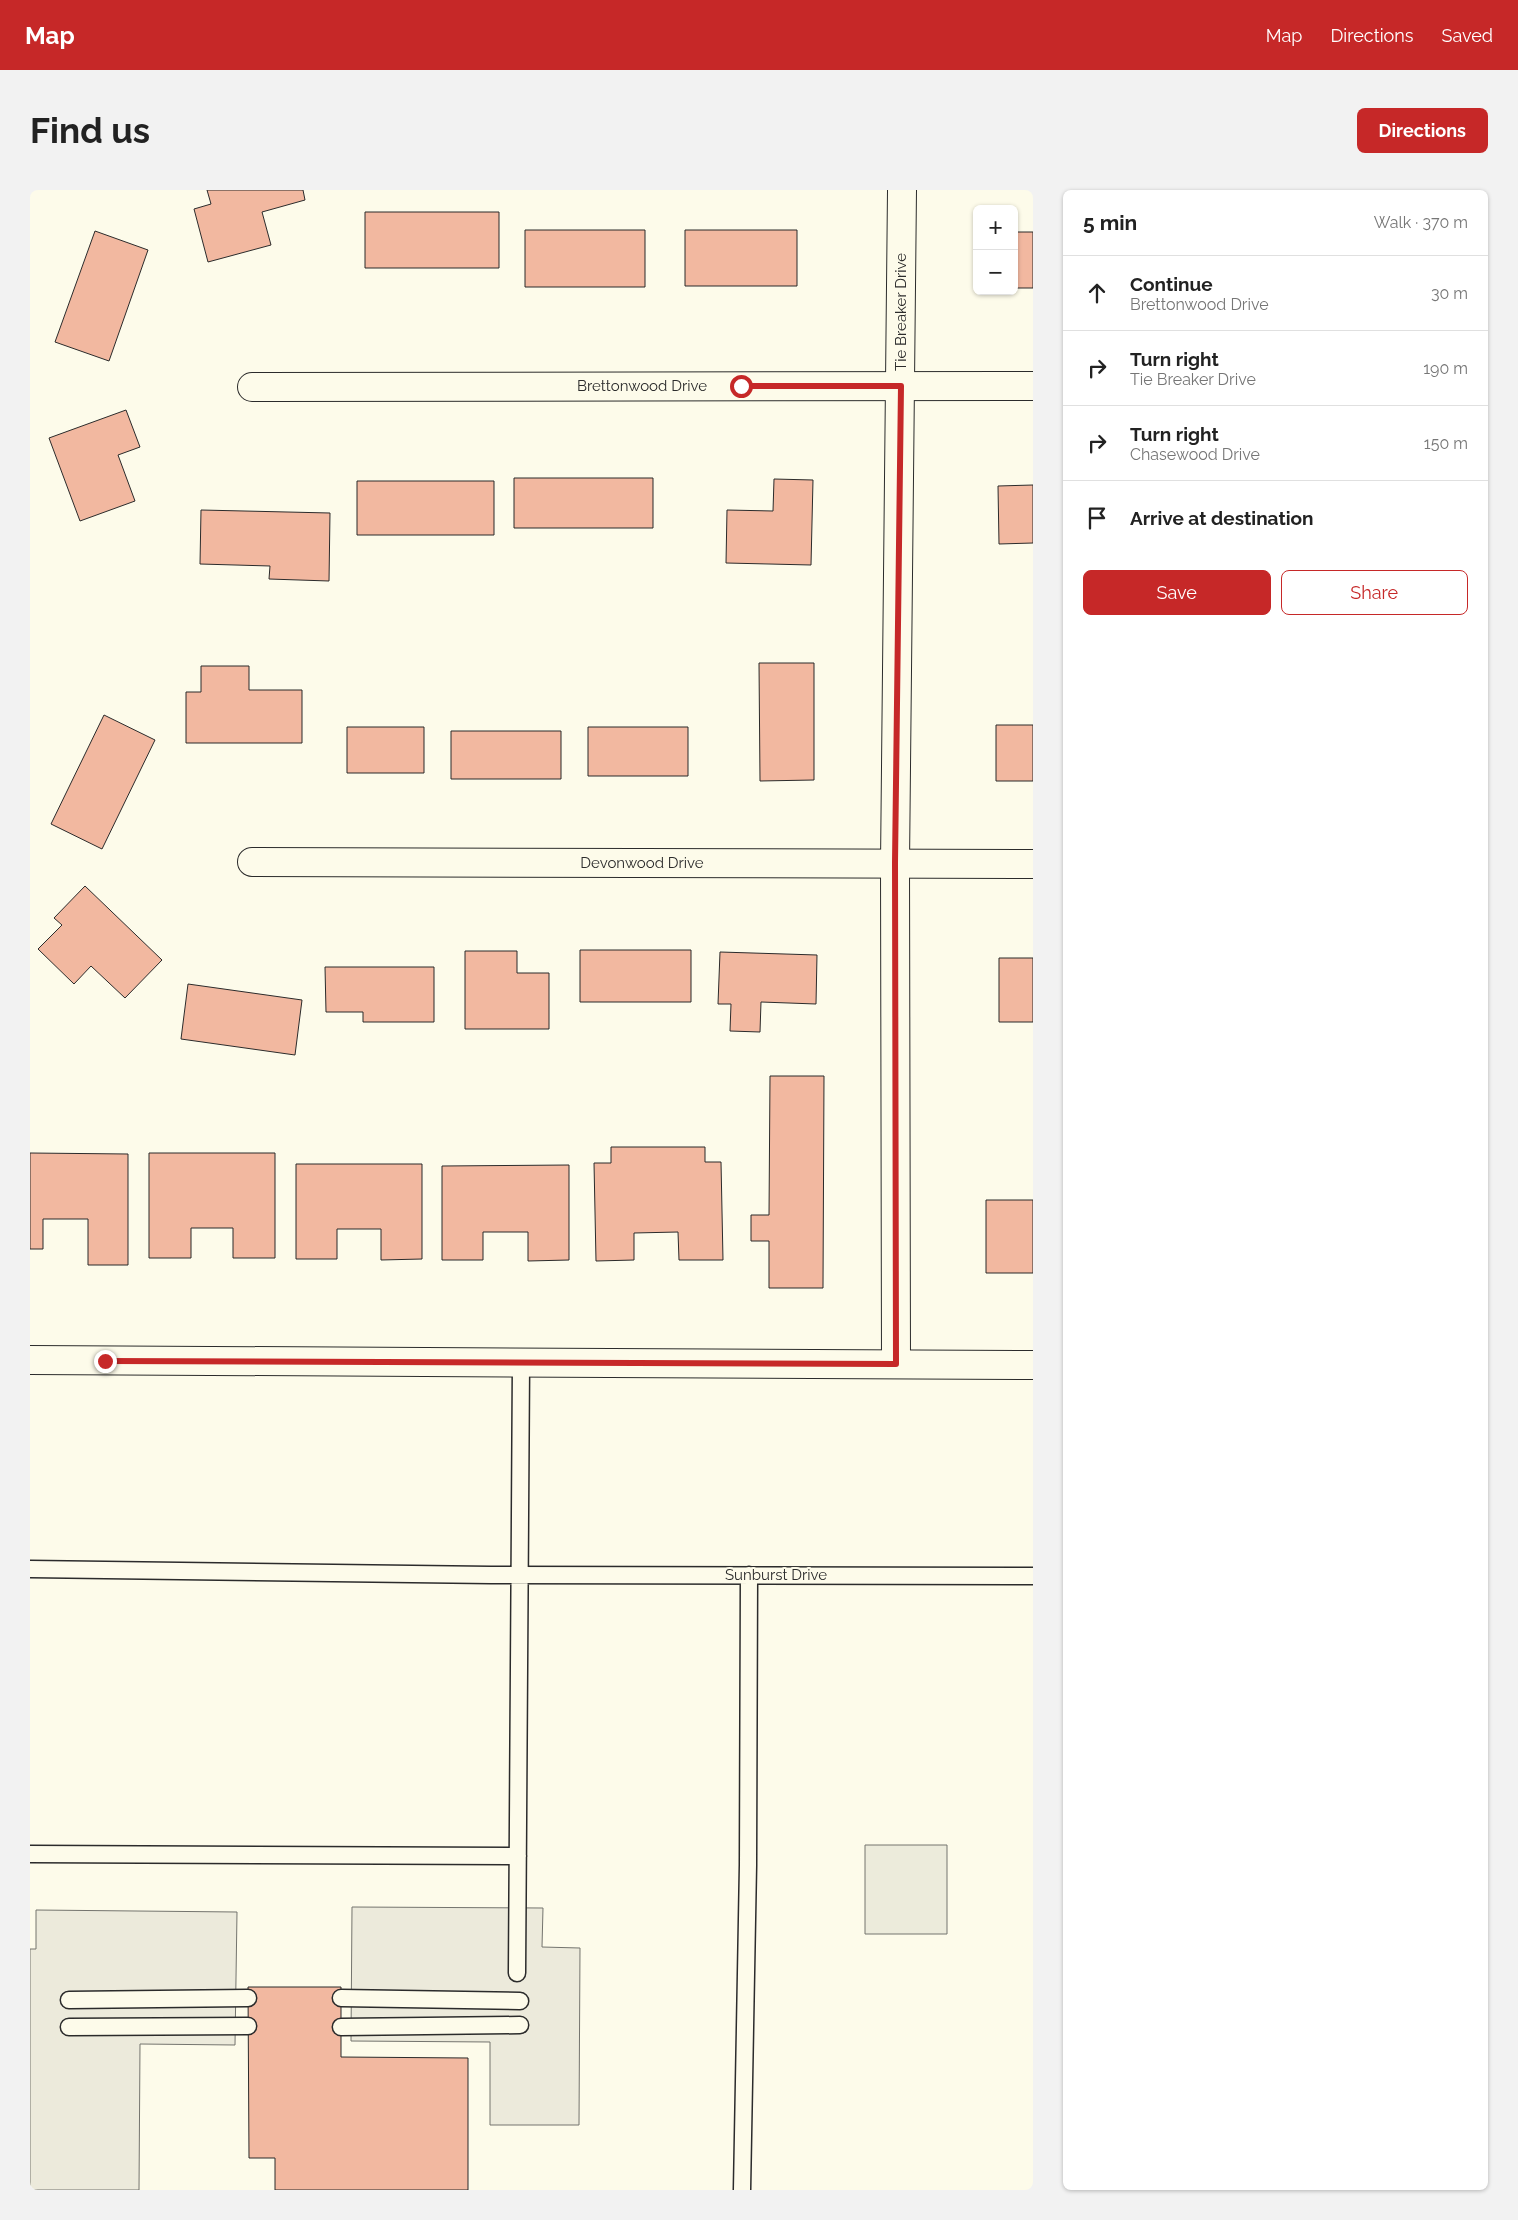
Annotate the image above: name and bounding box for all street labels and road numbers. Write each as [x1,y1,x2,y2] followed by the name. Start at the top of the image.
[892,253,910,371] street label: Tie Breaker Drive
[577,377,707,395] street label: Brettonwood Drive
[580,854,704,872] street label: Devonwood Drive
[725,1566,827,1584] street label: Sunburst Drive

